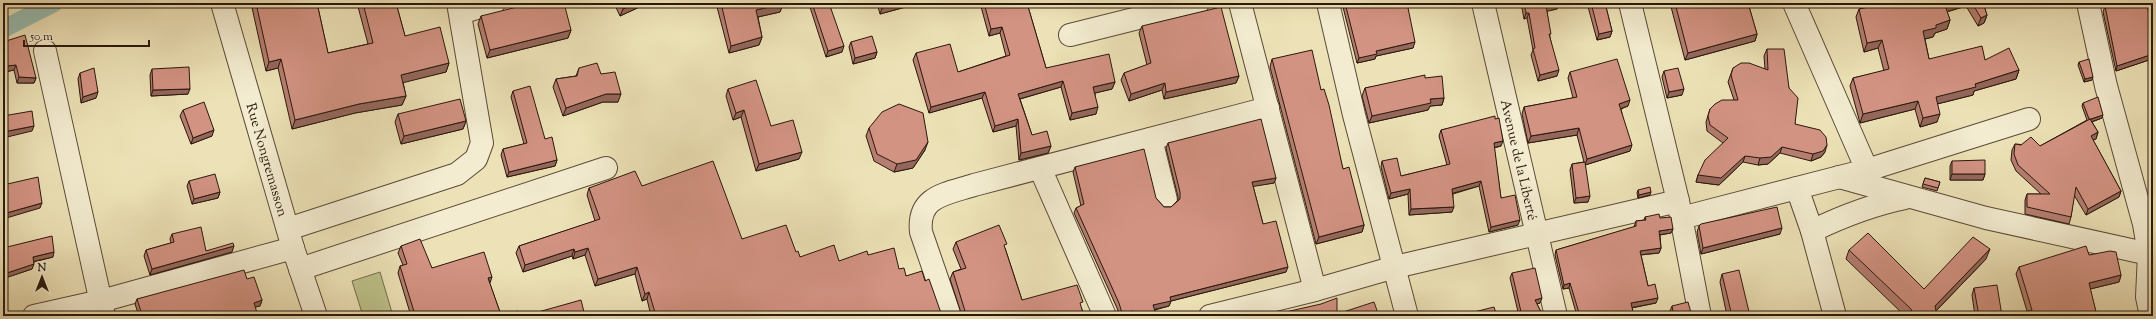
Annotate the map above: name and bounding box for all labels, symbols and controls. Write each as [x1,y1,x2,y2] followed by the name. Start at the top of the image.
[24,22,149,48] scale bar
[29,28,53,46] text: 50 m
[1494,98,1541,223] street label: Avenue de la Liberté
[239,101,291,219] street label: Rue Nongremasson
[22,257,62,297] north arrow
[37,260,47,276] text: N

